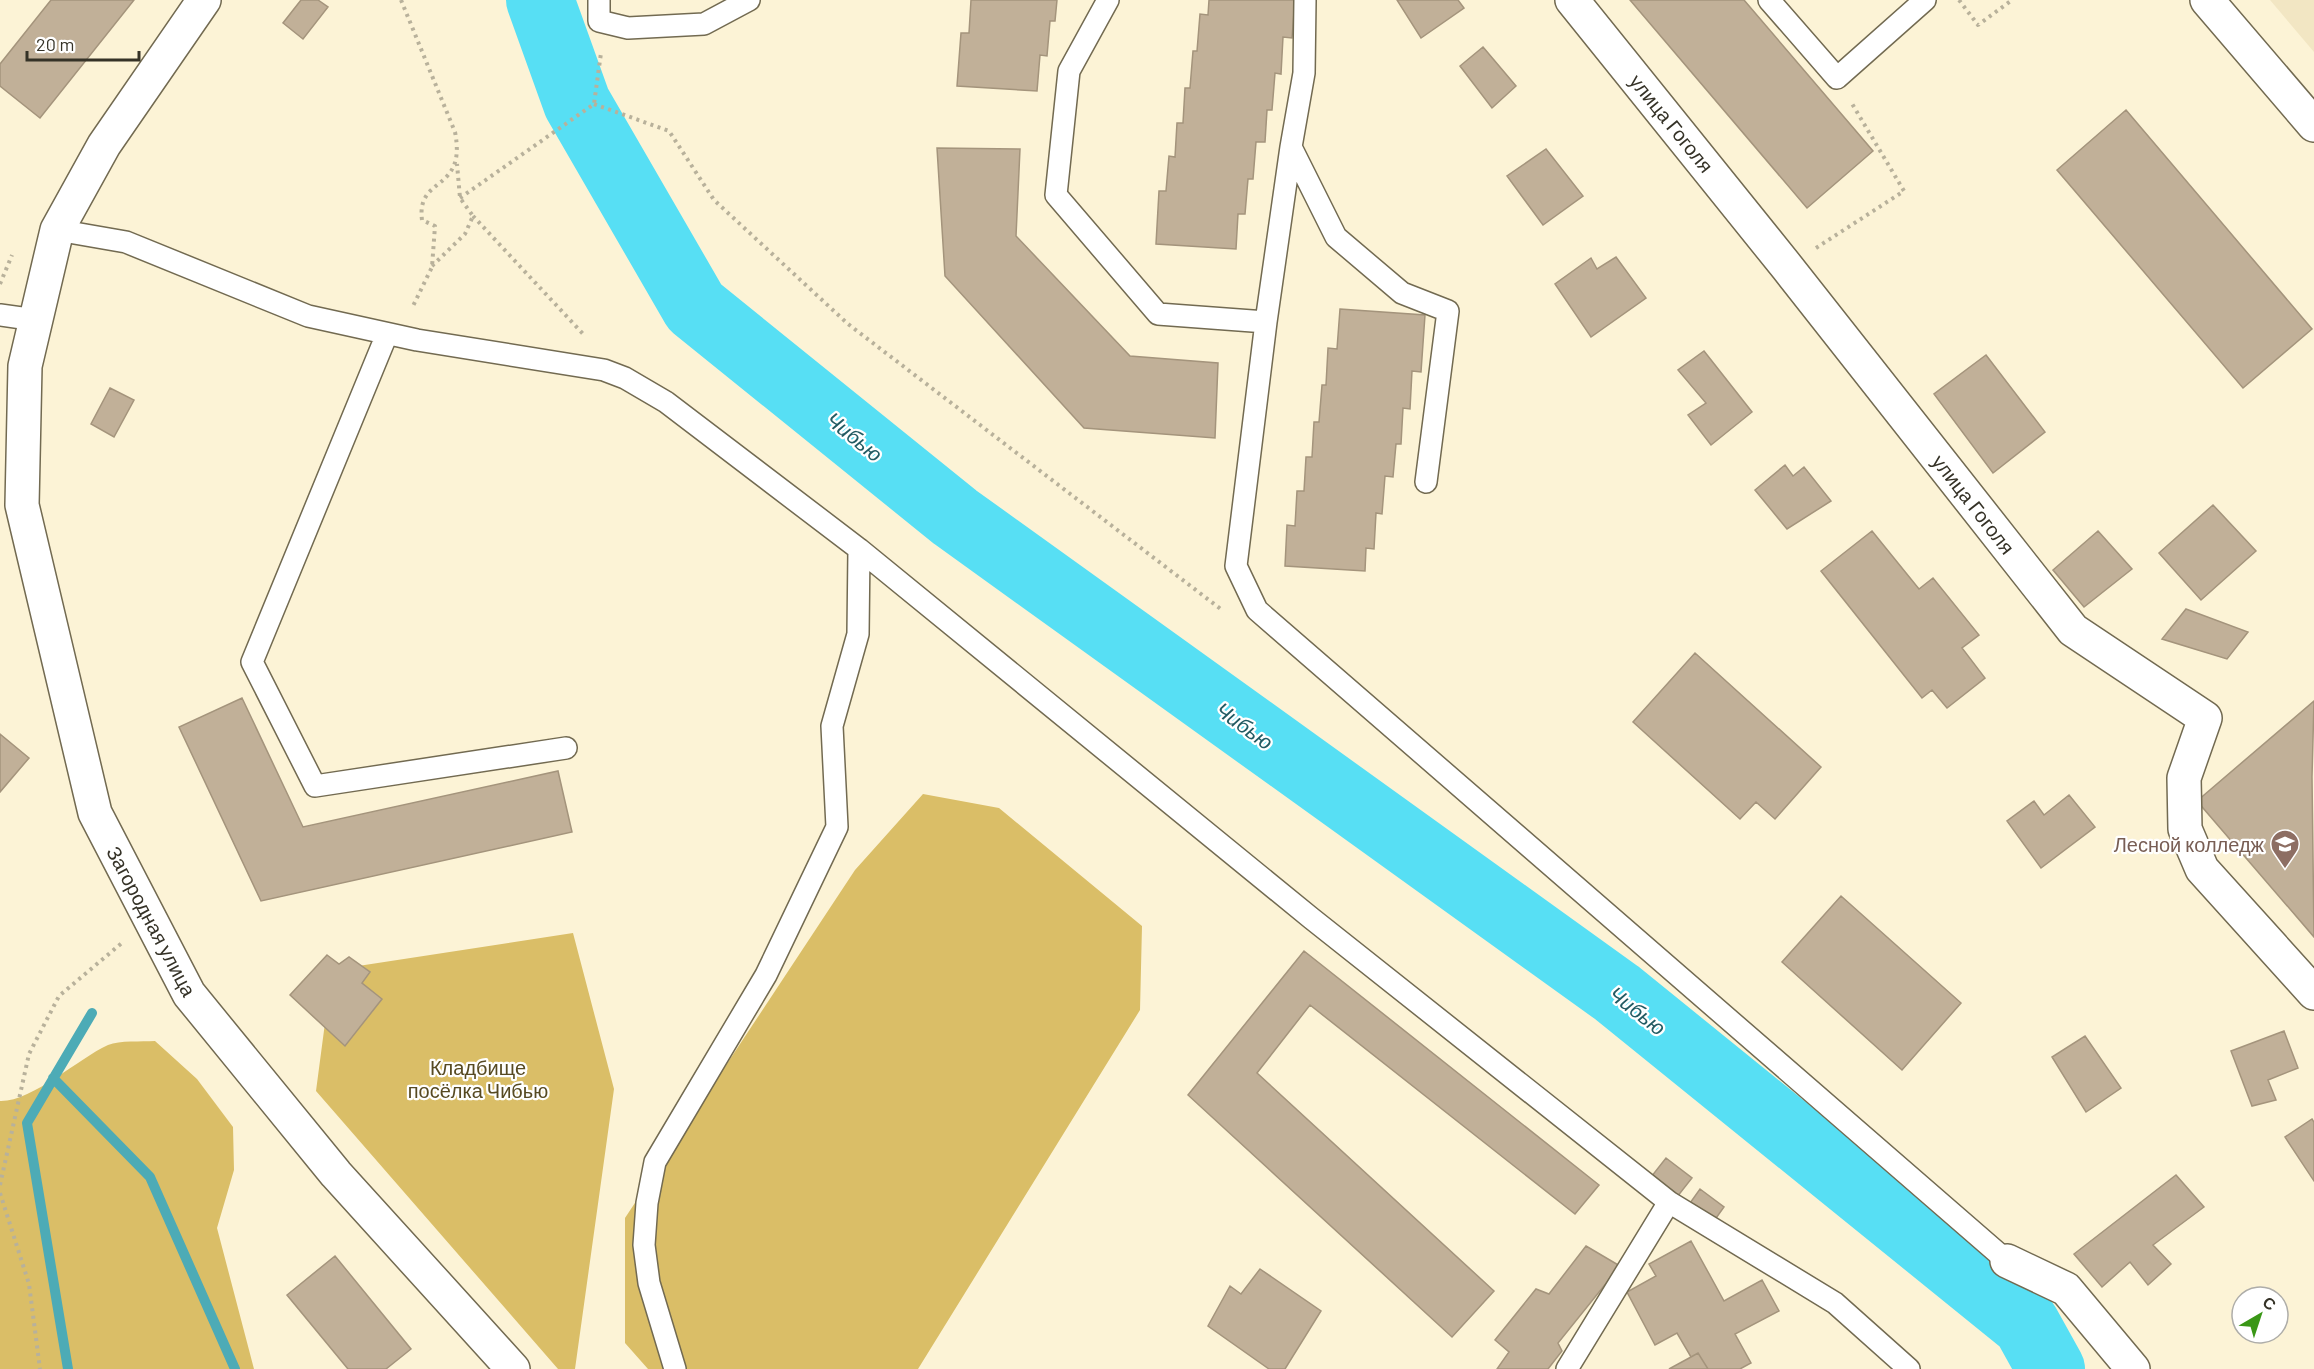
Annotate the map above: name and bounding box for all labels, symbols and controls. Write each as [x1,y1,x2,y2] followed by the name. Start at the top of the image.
[27,24,140,62] scale bar
[36,33,74,55] text: 20 m
[1625,69,1719,177] street label: улица Гоголя
[822,406,888,466] water label: Чибью
[1928,449,2020,559] street label: улица Гоголя
[1212,696,1279,754] water label: Чибью
[2269,828,2301,870] school or university icon: Лесной колледж
[2114,832,2265,856] place label: Лесной колледж
[102,842,202,1001] street label: Загородная улица
[1605,980,1671,1040] water label: Чибью
[408,1055,548,1102] park label: Кладбище посёлка Чибью
[2230,1285,2290,1345] north arrow
[2259,1292,2281,1314] text: С

